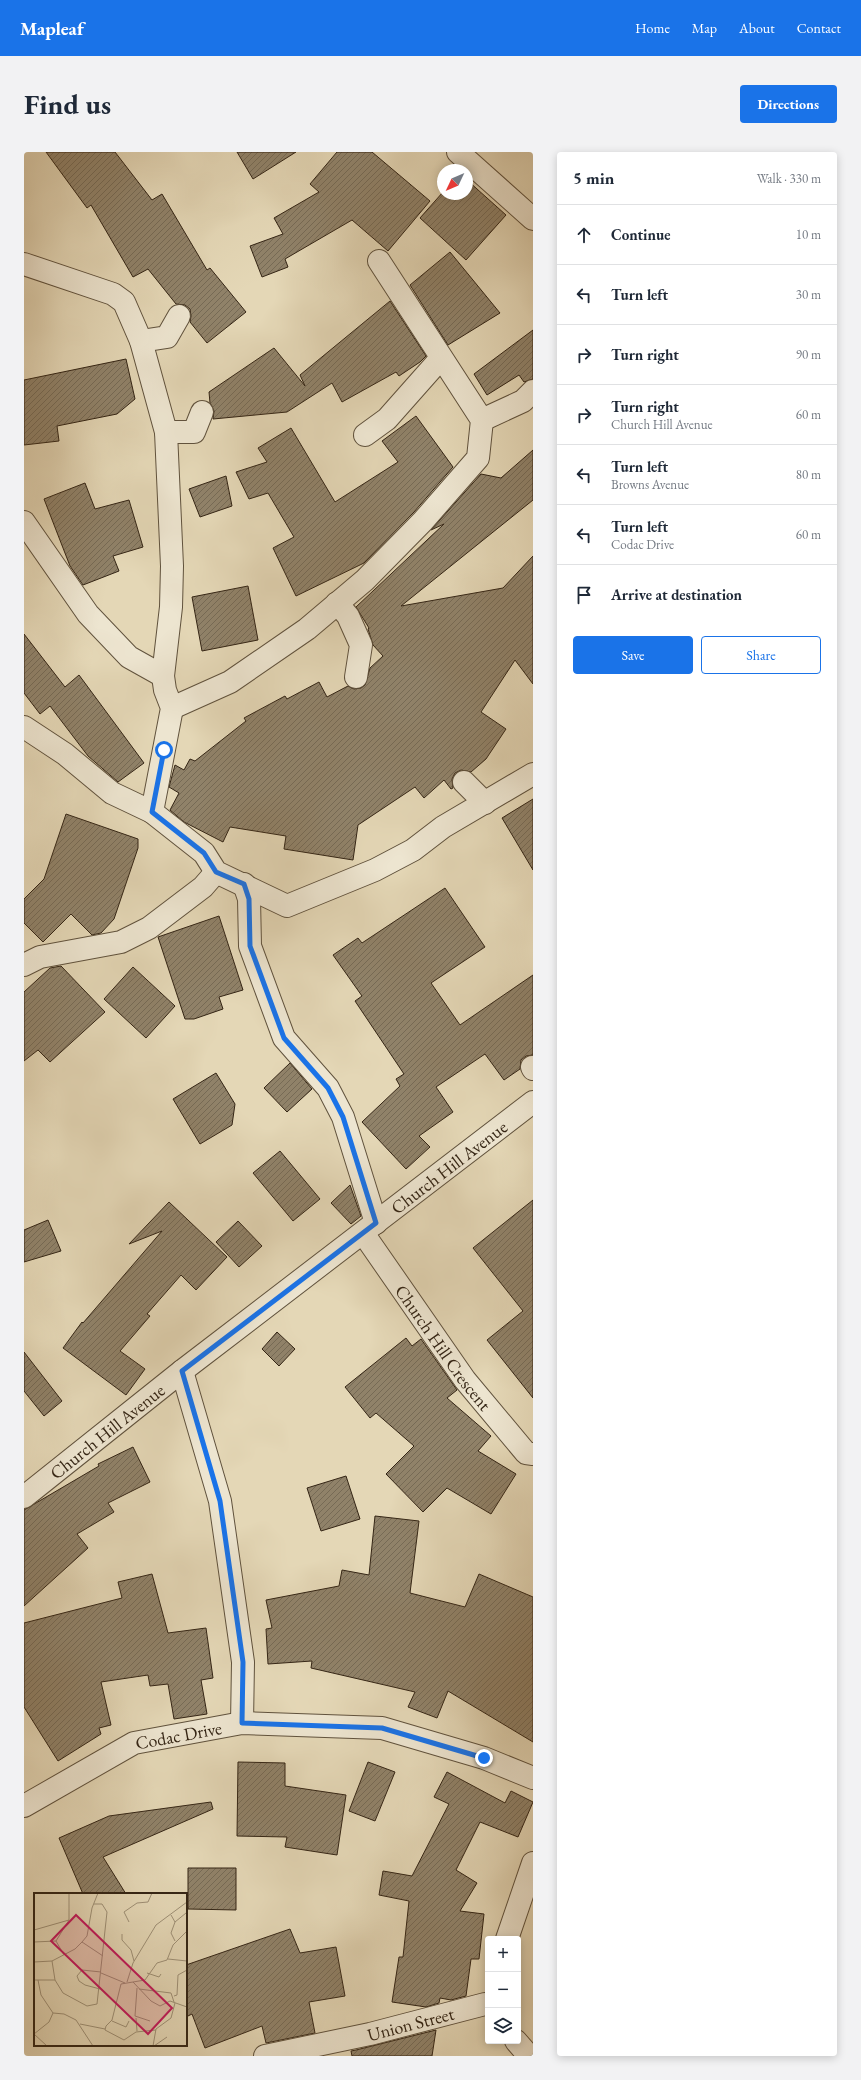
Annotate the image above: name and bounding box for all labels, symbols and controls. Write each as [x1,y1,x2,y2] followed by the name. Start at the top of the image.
[20,16,84,41] text: Mapleaf
[635,19,670,37] text: Home
[692,19,717,37] text: Map
[739,19,775,37] text: About
[797,19,841,37] text: Contact
[740,85,837,123] button: Directions
[24,86,111,122] text: Find us
[437,164,473,200] north arrow
[573,167,614,189] text: 5 min
[757,170,821,187] text: Walk · 330 m
[573,224,595,246] icon: ahead
[611,225,671,244] text: Continue
[796,226,821,243] text: 10 m
[573,284,595,306] icon: left
[611,285,668,304] text: Turn left
[796,286,821,303] text: 30 m
[573,344,595,366] icon: right
[611,345,679,364] text: Turn right
[796,346,821,363] text: 90 m
[611,397,679,416] text: Turn right
[573,404,595,426] icon: right
[796,406,821,423] text: 60 m
[611,416,713,433] text: Church Hill Avenue
[611,457,668,476] text: Turn left
[573,464,595,486] icon: left
[796,466,821,483] text: 80 m
[611,476,689,493] text: Browns Avenue
[611,517,668,536] text: Turn left
[573,524,595,546] icon: left
[796,526,821,543] text: 60 m
[611,536,674,553] text: Codac Drive
[573,584,595,606] icon: arrive
[611,585,742,604] text: Arrive at destination
[573,636,693,674] button: Save
[701,636,821,674] button: Share
[155,741,173,759] route start
[386,1115,511,1219] street label: Church Hill Avenue
[391,1280,497,1415] street label: Church Hill Crescent
[45,1378,169,1484] street label: Church Hill Avenue
[133,1715,224,1754] street label: Codac Drive
[475,1749,493,1767] route end
[34,1893,187,2046] inset map
[485,1936,521,2044] map controls
[485,1936,521,1972] button: +
[485,1972,521,2008] button: −
[364,2001,457,2046] street label: Union Street
[485,2008,521,2044] button: layers

